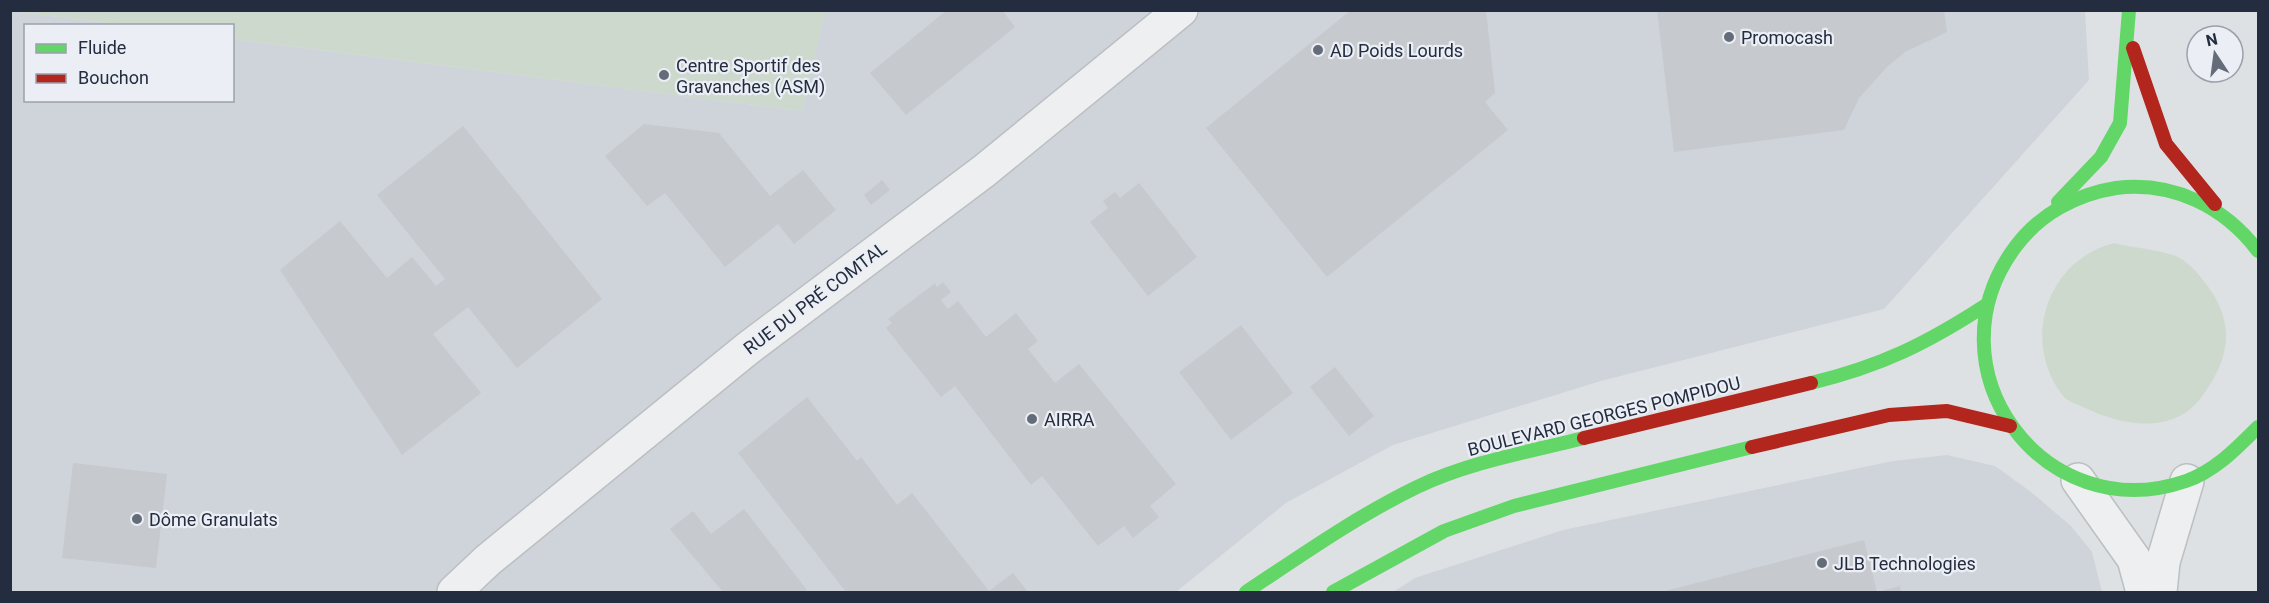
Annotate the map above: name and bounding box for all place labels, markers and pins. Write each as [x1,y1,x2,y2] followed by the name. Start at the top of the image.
[1741,27,1833,48] place label: Promocash
[1722,30,1736,44] marker: Promocash
[1330,40,1463,61] place label: AD Poids Lourds
[1311,43,1325,57] marker: AD Poids Lourds
[676,55,825,98] place label: Centre Sportif des Gravanches (ASM)
[657,68,671,82] marker: Centre Sportif des Gravanches (ASM)
[1044,409,1095,430] place label: AIRRA
[1025,412,1039,426] marker: AIRRA
[149,509,278,530] place label: Dôme Granulats
[130,512,144,526] marker: Dôme Granulats
[1834,553,1976,574] place label: JLB Technologies
[1815,556,1829,570] marker: JLB Technologies

